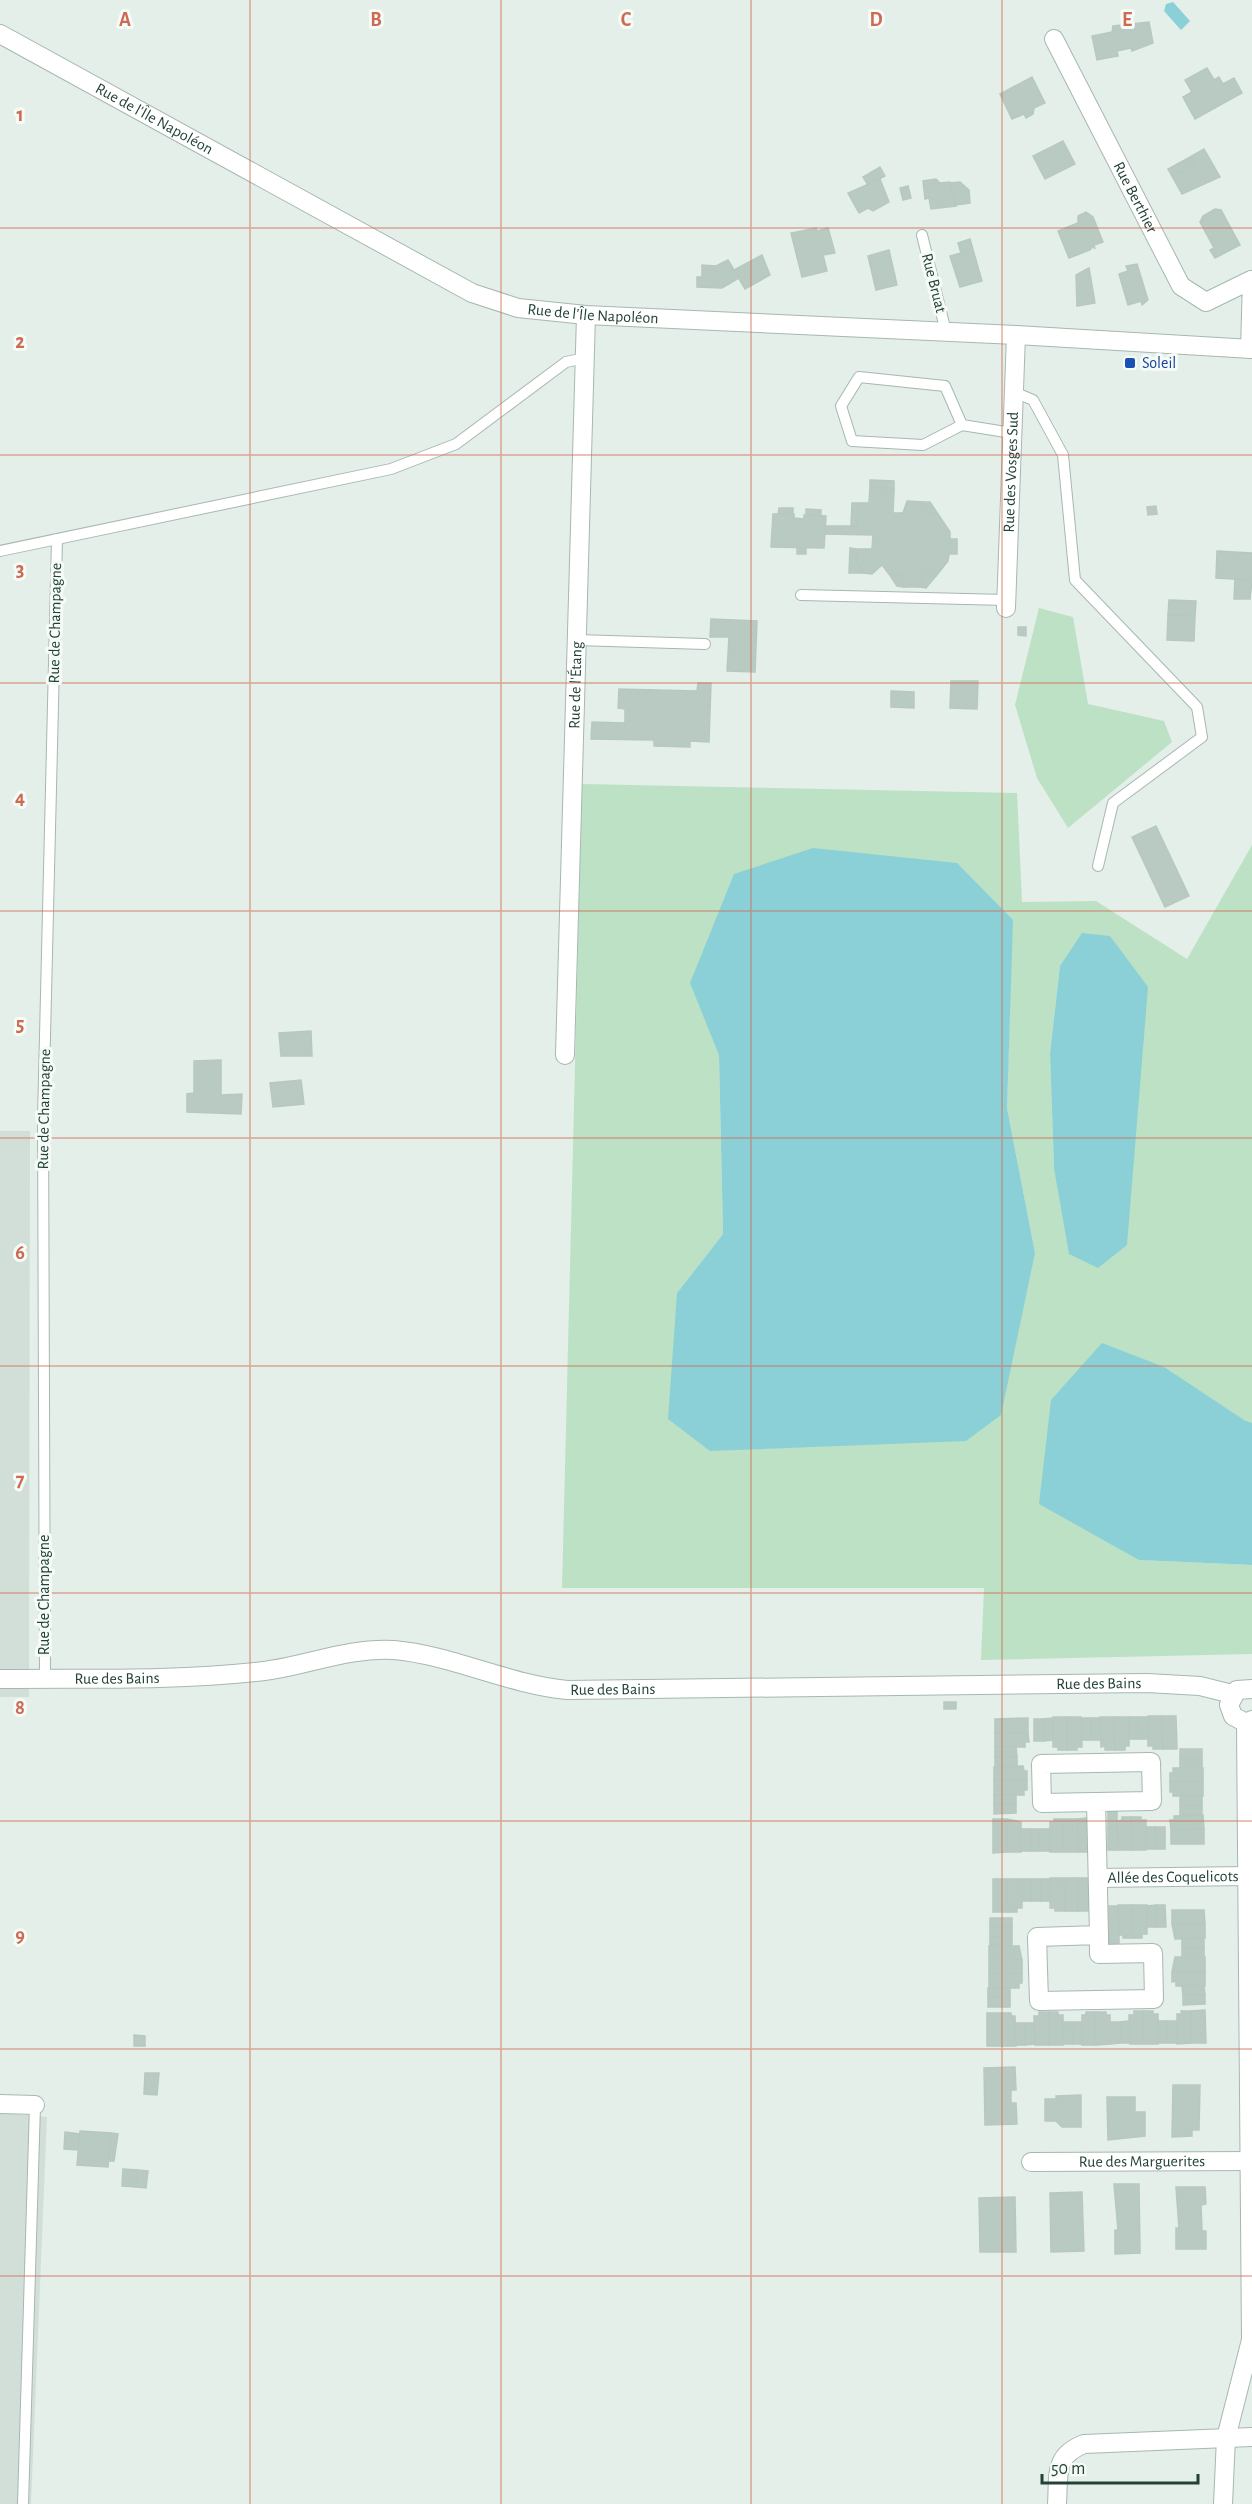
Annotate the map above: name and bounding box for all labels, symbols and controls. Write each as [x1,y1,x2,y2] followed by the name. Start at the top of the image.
[119,10,131,30] text: A
[370,10,382,30] text: B
[621,10,632,30] text: C
[869,10,883,30] text: D
[1122,10,1132,30] text: E
[93,80,216,157] street label: Rue de l'Île Napoléon
[16,105,24,125] text: 1
[1111,159,1161,236] street label: Rue Berthier
[919,251,949,315] street label: Rue Bruat
[527,301,659,326] street label: Rue de l'Île Napoléon
[15,332,25,352] text: 2
[1142,355,1176,371] place label: Soleil
[1123,356,1137,370] marker: Soleil
[1001,411,1021,533] street label: Rue des Vosges Sud
[16,560,24,580] text: 3
[46,563,64,683] street label: Rue de Champagne
[566,641,585,729] street label: Rue de l'Étang
[15,788,25,808] text: 4
[16,1015,24,1035] text: 5
[35,1049,53,1169] street label: Rue de Champagne
[15,1243,25,1263] text: 6
[16,1470,25,1490] text: 7
[36,1535,52,1655] street label: Rue de Champagne
[74,1670,160,1687] street label: Rue des Bains
[1056,1675,1141,1692] street label: Rue des Bains
[570,1681,655,1698] street label: Rue des Bains
[15,1698,25,1718] text: 8
[1107,1868,1239,1886] street label: Allée des Coquelicots
[15,1926,25,1946] text: 9
[1079,2153,1205,2170] street label: Rue des Marguerites
[1042,2447,1198,2485] scale bar
[1051,2460,1085,2478] text: 50 m

